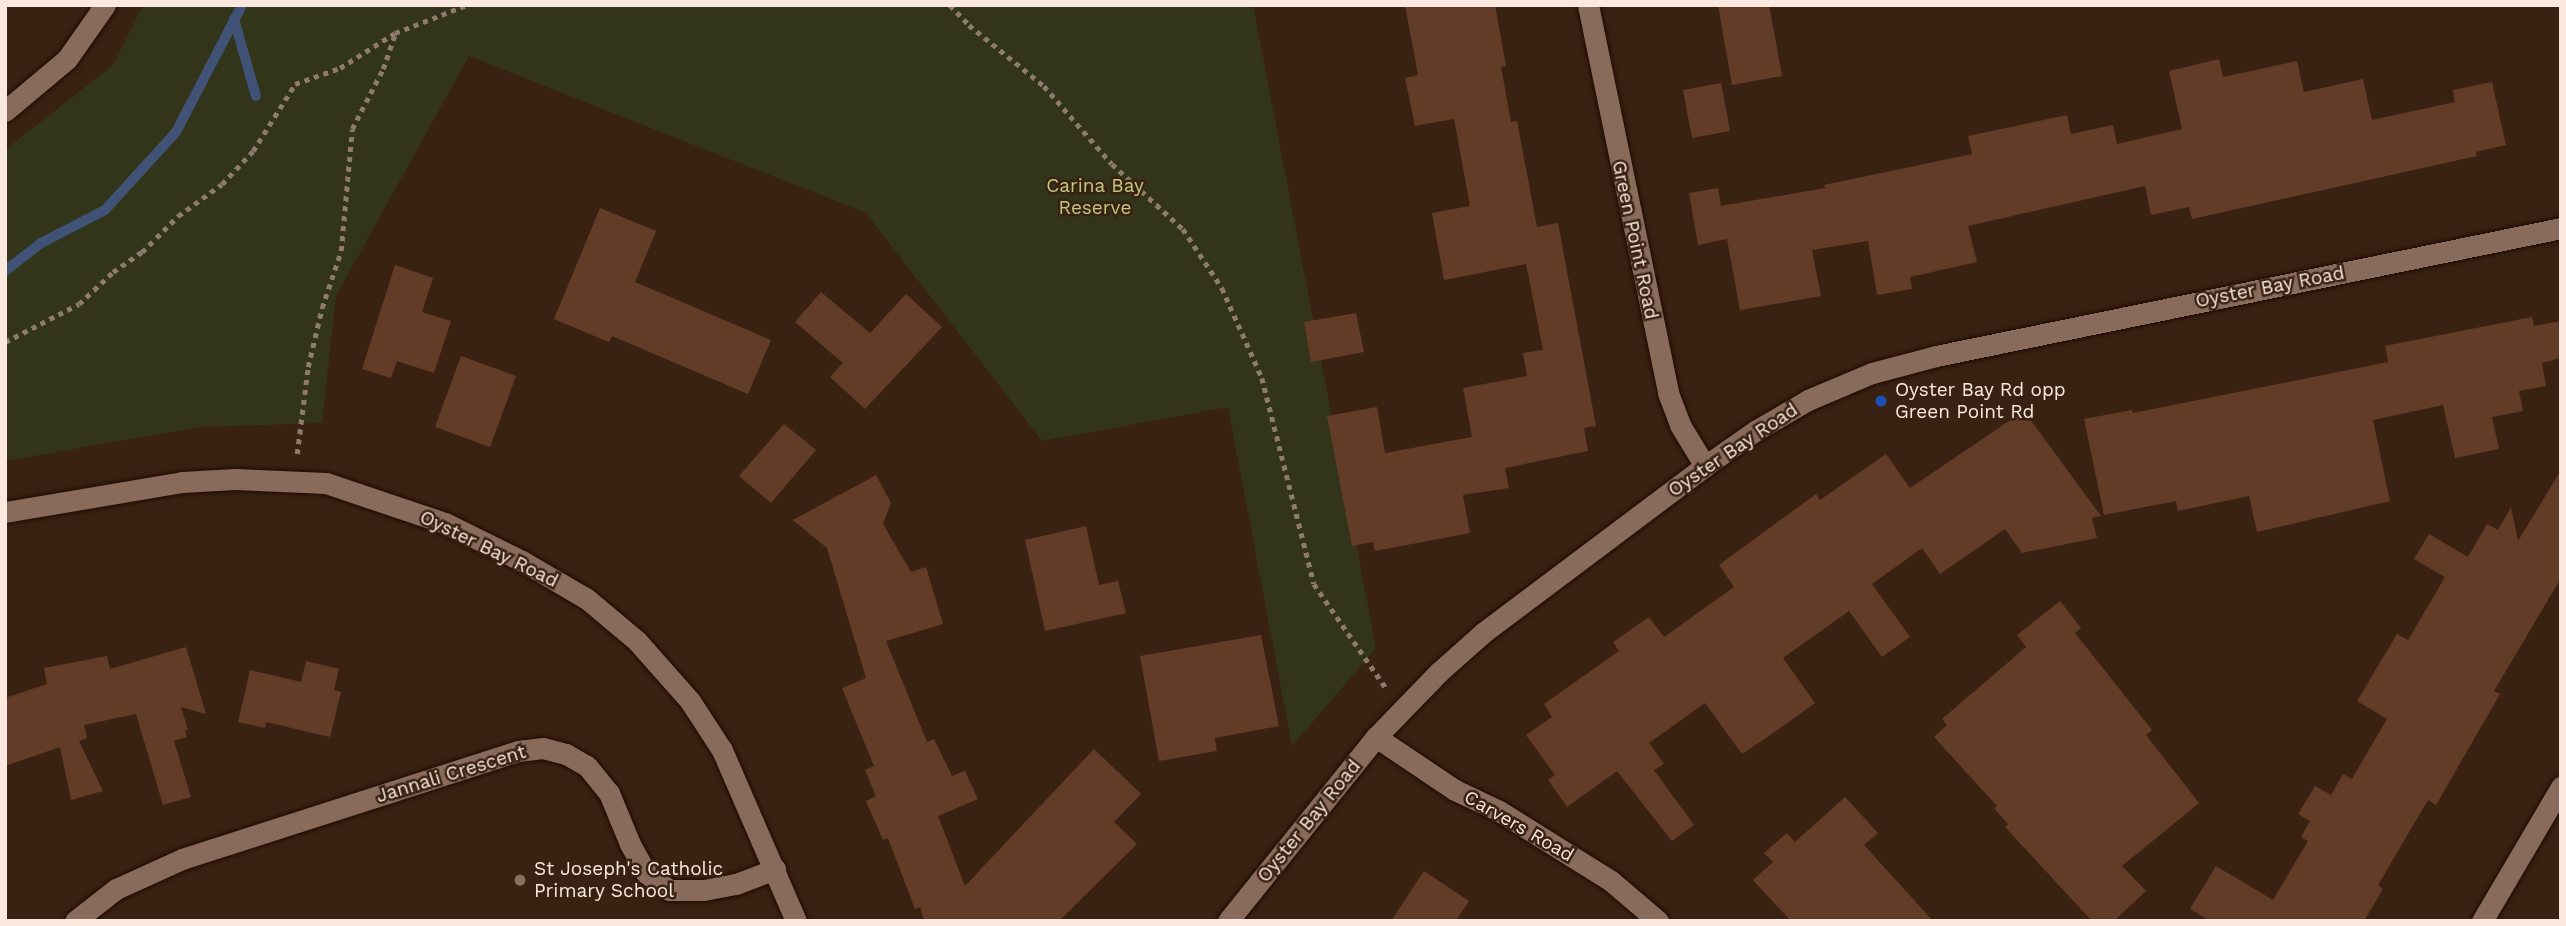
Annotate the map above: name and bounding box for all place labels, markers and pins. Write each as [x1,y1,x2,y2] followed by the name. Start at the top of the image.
[1895,379,2067,423] place label: Oyster Bay Rd opp Green Point Rd
[1873,393,1889,409] marker: Oyster Bay Rd opp Green Point Rd
[534,858,724,902] place label: St Joseph's Catholic Primary School
[512,872,528,888] marker: St Joseph's Catholic Primary School

